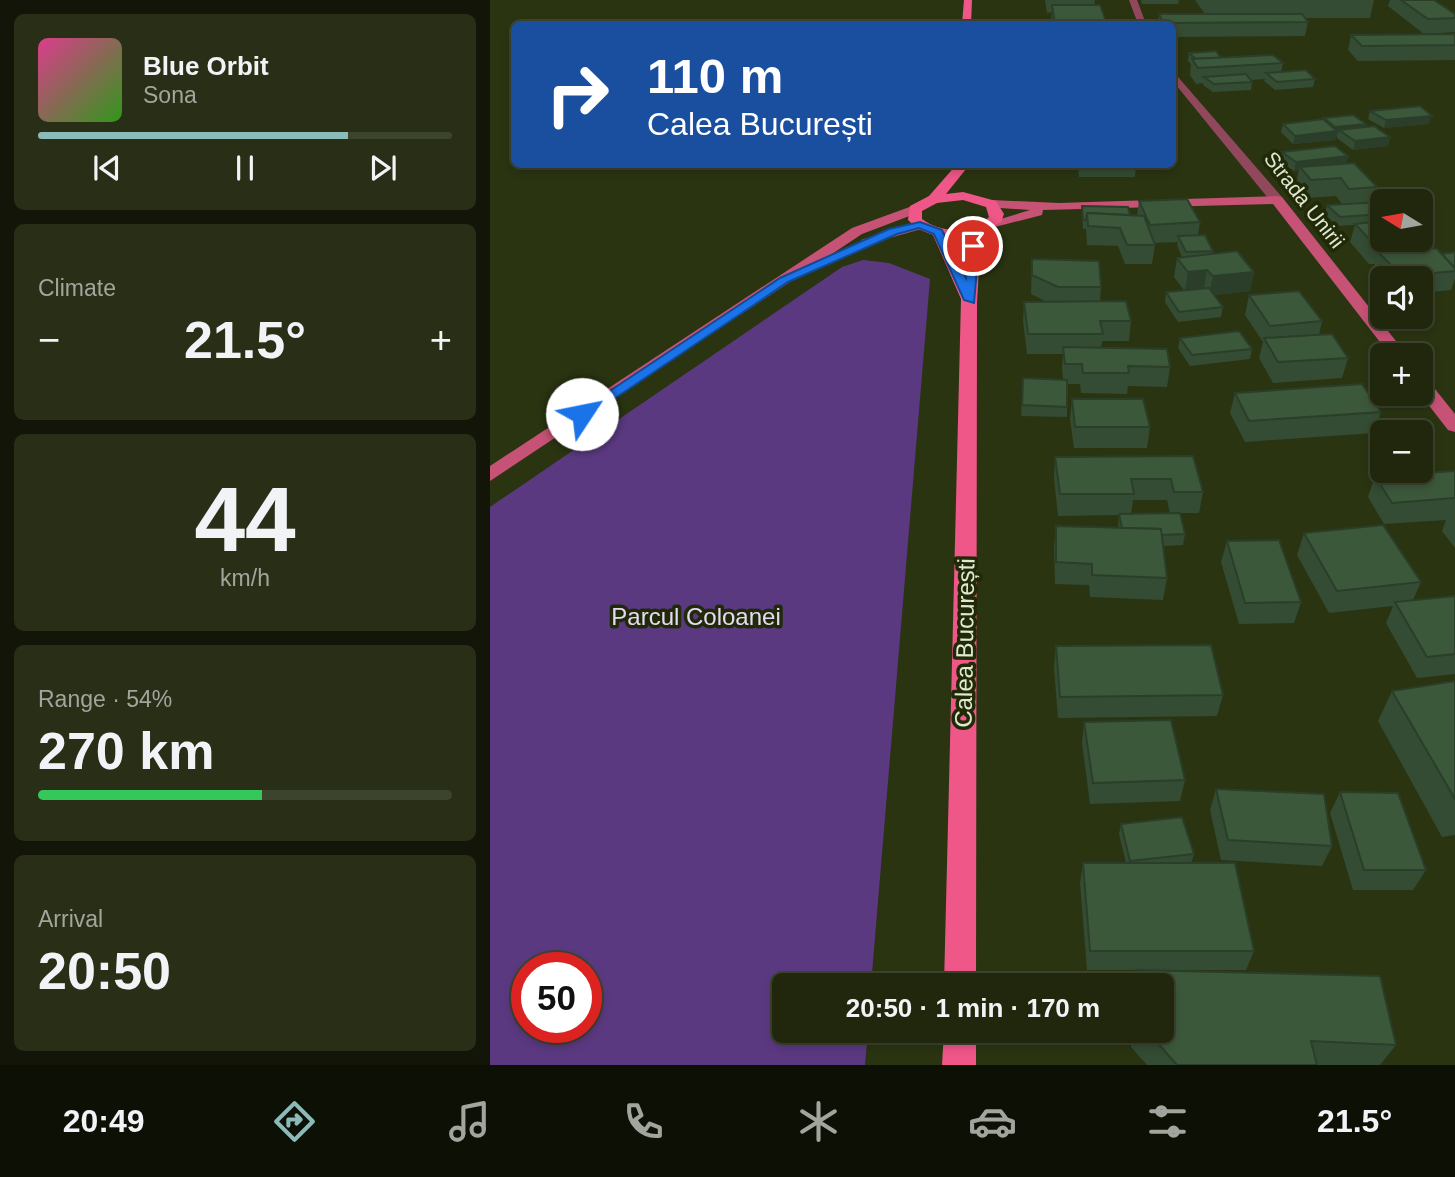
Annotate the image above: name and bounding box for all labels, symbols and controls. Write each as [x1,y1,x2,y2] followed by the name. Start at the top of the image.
[532,49,623,140] icon: right
[647,49,783,103] text: 110 m
[143,51,269,81] text: Blue Orbit
[143,82,197,108] text: Sona
[647,106,873,142] text: Calea București
[1260,147,1349,252] street label: Strada Unirii
[88,149,126,187] icon: previous
[226,149,264,187] icon: pause
[364,149,402,187] icon: next
[1370,189,1433,252] north arrow
[1370,189,1433,483] map controls
[943,216,1003,276] pin
[954,227,992,265] icon: arrive
[1370,266,1433,329] button: sound
[38,275,116,301] text: Climate
[184,311,306,369] text: 21.5°
[38,319,60,361] text: −
[430,319,452,361] text: +
[1370,343,1433,406] button: +
[545,377,619,451] position arrow
[1370,420,1433,483] button: −
[194,469,296,570] text: 44
[950,558,979,728] street label: Calea București
[220,565,270,591] text: km/h
[611,603,781,630] park label: Parcul Coloanei
[38,686,172,712] text: Range · 54%
[38,722,214,780] text: 270 km
[38,906,103,932] text: Arrival
[38,942,171,1000] text: 20:50
[511,952,602,1043] speed limit sign: 50
[846,993,1100,1023] text: 20:50 · 1 min · 170 m
[270,1097,319,1146] icon: directions
[445,1097,494,1146] icon: music
[619,1097,668,1146] icon: phone
[794,1097,843,1146] icon: climate
[968,1097,1017,1146] icon: car
[1143,1097,1192,1146] icon: filters
[63,1103,145,1139] text: 20:49
[1317,1103,1392,1139] text: 21.5°

